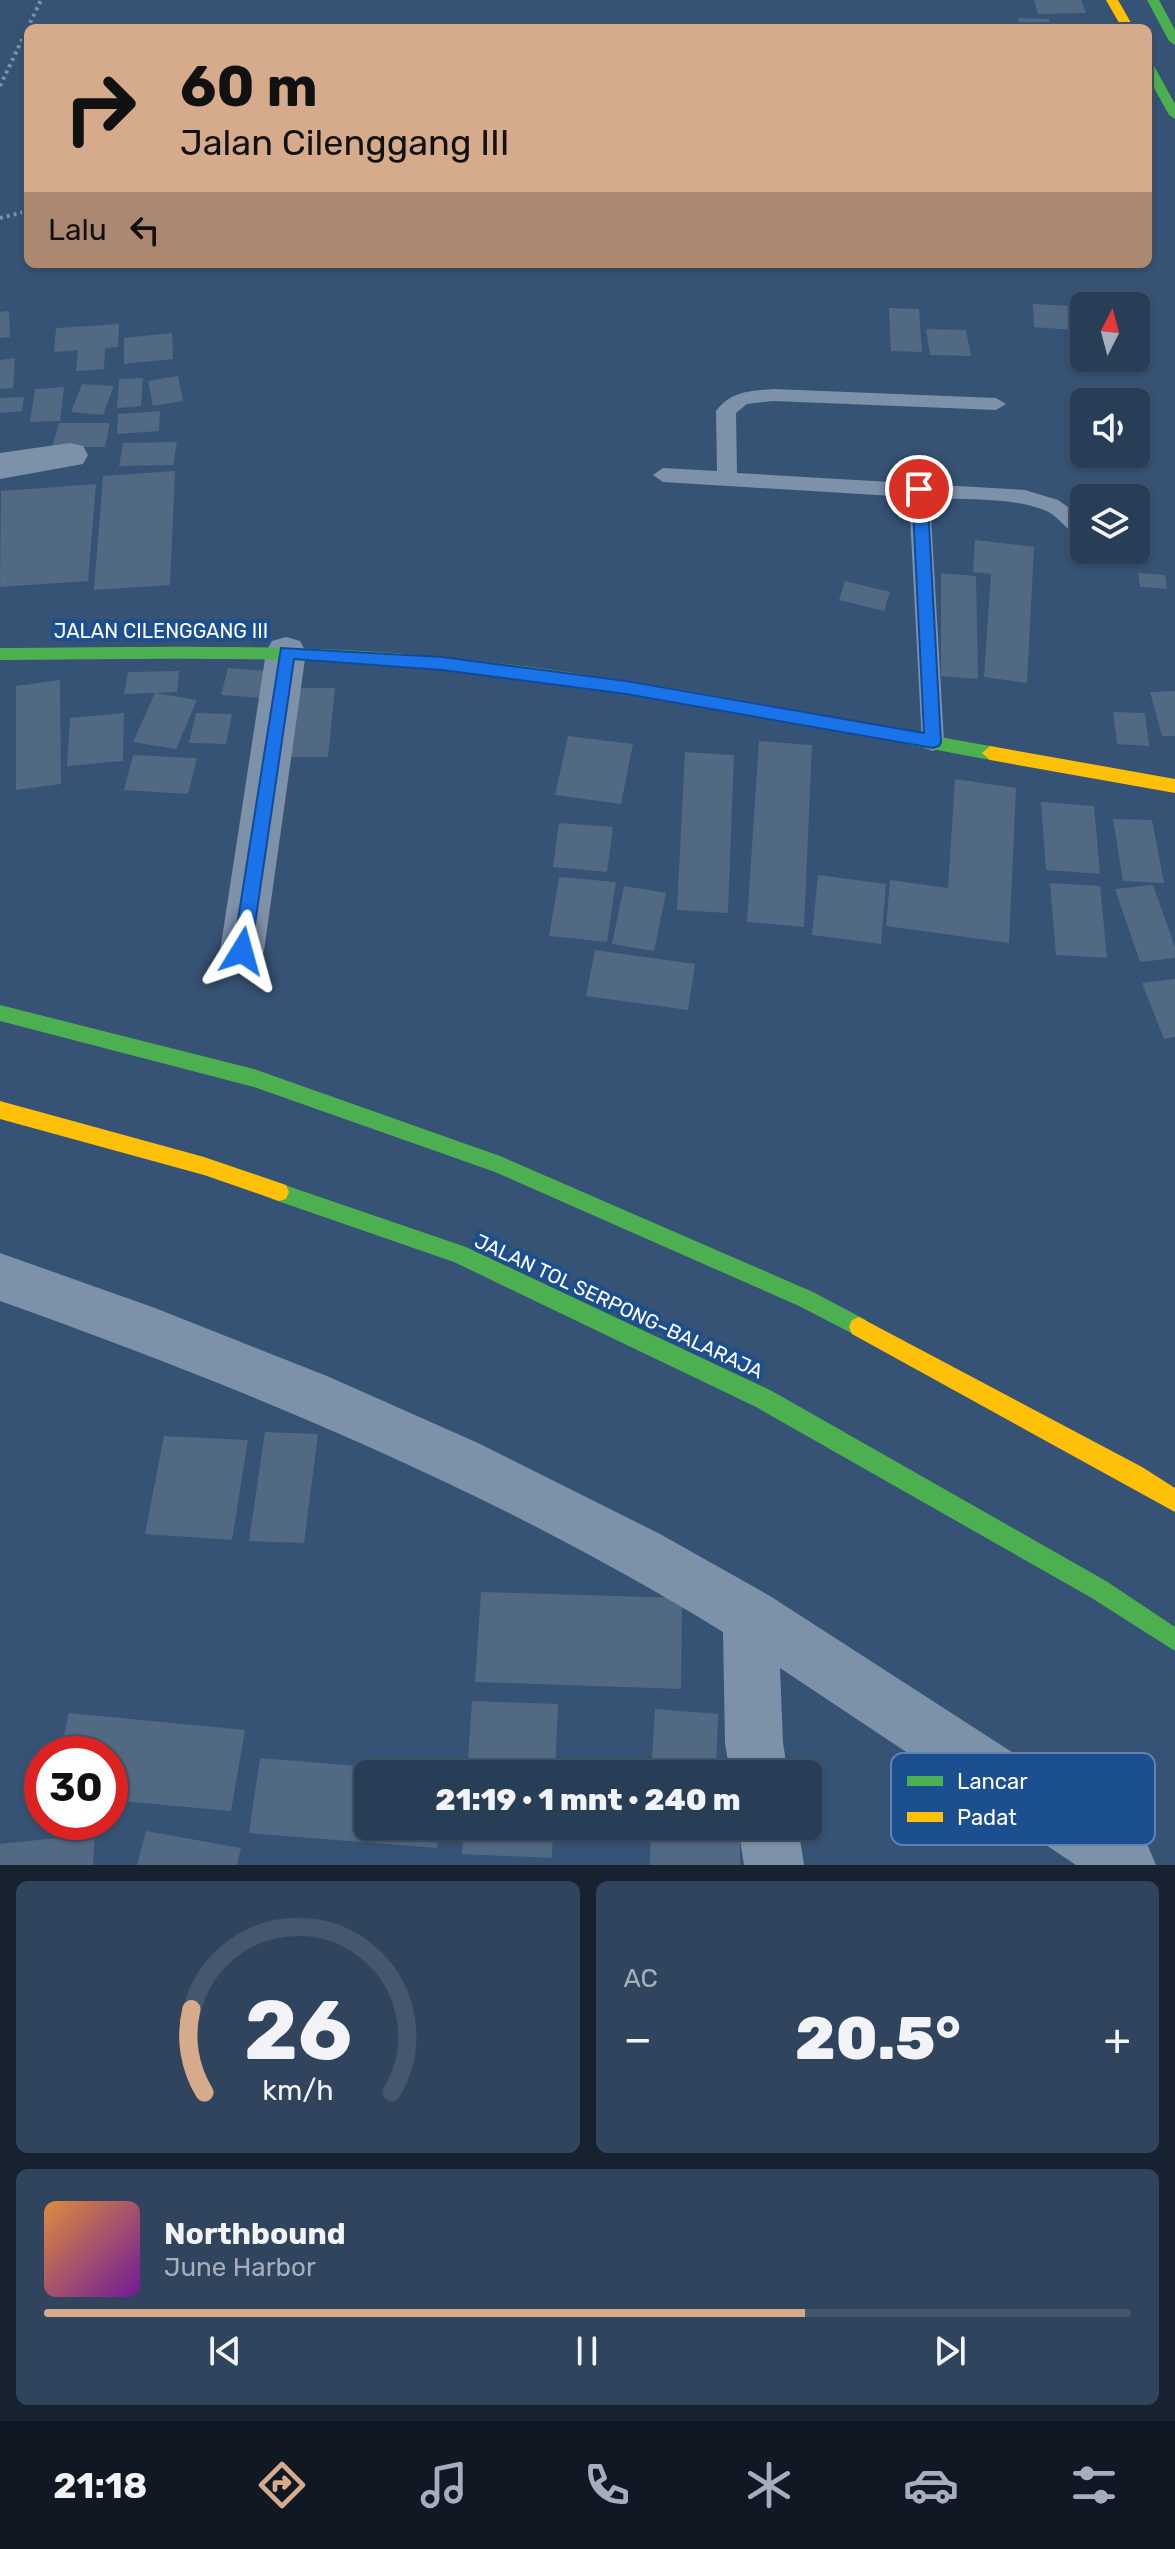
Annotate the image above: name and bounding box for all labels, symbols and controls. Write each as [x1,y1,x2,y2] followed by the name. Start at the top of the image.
[180,54,318,120] text: 60 m
[48,56,152,160] icon: right
[180,121,510,164] text: Jalan Cilenggang III
[123,208,167,252] icon: left
[48,212,107,248] text: Lalu
[1070,292,1150,372] north arrow
[1070,292,1150,564] map controls
[1070,388,1150,468] button: sound
[885,455,953,523] pin
[897,467,941,511] icon: arrive
[1070,484,1150,564] button: layers
[54,619,268,643] street label: JALAN CILENGGANG III
[200,909,284,993] position arrow
[471,1228,767,1384] street label: JALAN TOL SERPONG–BALARAJA
[24,1736,128,1840] speed limit sign: 30
[891,1753,1155,1845] legend
[957,1768,1028,1795] text: Lancar
[435,1782,741,1818] text: 21:19 · 1 mnt · 240 m
[957,1804,1017,1831] text: Padat
[624,1963,658,1994] text: AC
[244,1981,352,2080] text: 26
[795,2003,961,2074] text: 20.5°
[624,2013,652,2065] text: −
[1104,2013,1131,2065] text: +
[262,2073,333,2107] text: km/h
[164,2216,346,2252] text: Northbound
[164,2252,316,2283] text: June Harbor
[203,2329,247,2373] icon: previous
[565,2329,609,2373] icon: pause
[928,2329,972,2373] icon: next
[254,2457,310,2513] icon: directions
[416,2457,472,2513] icon: music
[579,2457,635,2513] icon: phone
[741,2457,797,2513] icon: climate
[903,2457,959,2513] icon: car
[1066,2457,1122,2513] icon: filters
[53,2464,147,2507] text: 21:18

